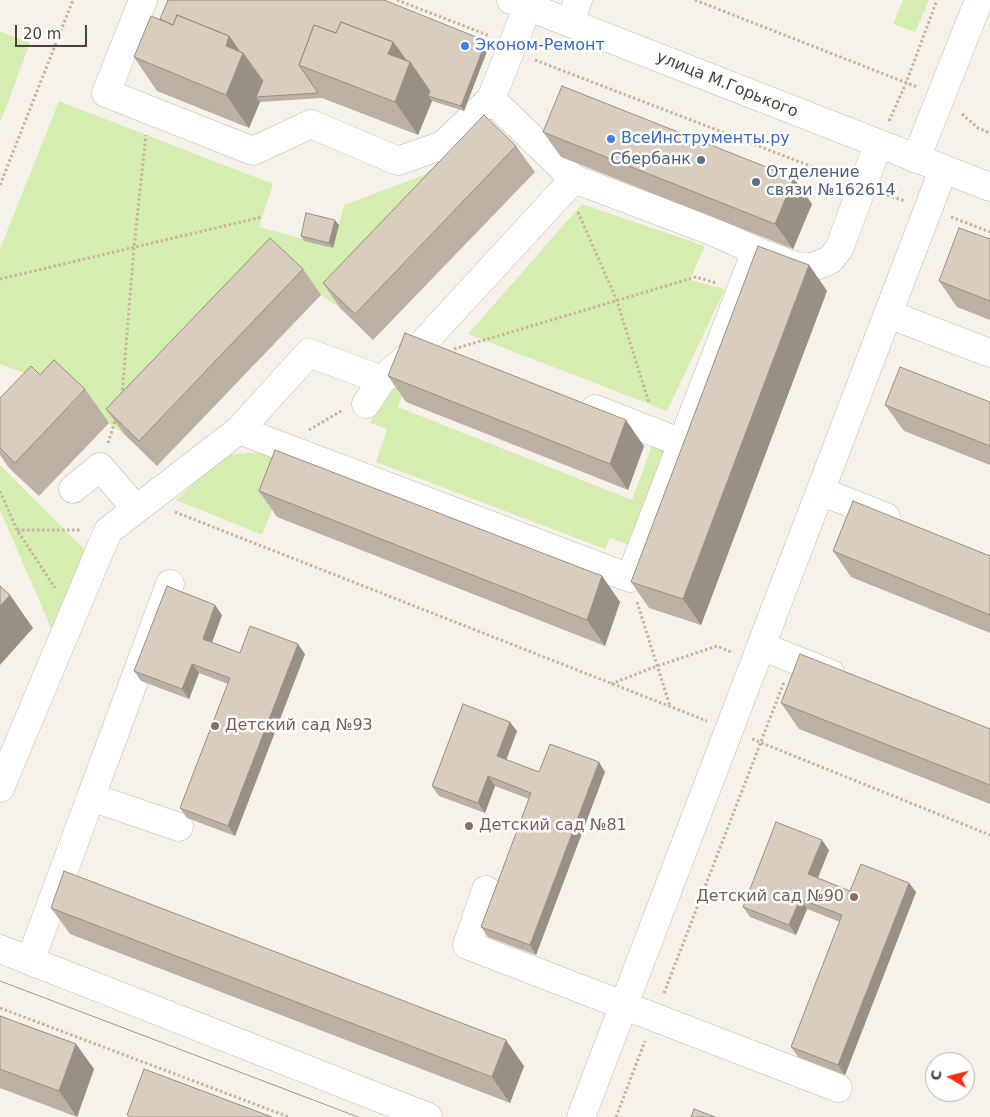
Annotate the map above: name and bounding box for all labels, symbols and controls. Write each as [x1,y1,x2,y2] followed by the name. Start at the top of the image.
[18,15,90,47] scale bar
[23,25,61,43] text: 20 m
[475,36,605,56] place label: Эконом-Ремонт
[459,40,471,52] marker: Эконом-Ремонт
[653,48,801,122] street label: улица М.Горького
[621,129,790,149] place label: ВсеИнструменты.ру
[605,133,617,145] marker: ВсеИнструменты.ру
[610,150,691,170] place label: Сбербанк
[695,154,707,166] marker: Сбербанк
[766,163,896,201] place label: Отделение связи №162614
[750,176,762,188] marker: Отделение связи №162614
[225,716,373,736] place label: Детский сад №93
[209,720,221,732] marker: Детский сад №93
[479,816,627,836] place label: Детский сад №81
[463,820,475,832] marker: Детский сад №81
[696,887,844,907] place label: Детский сад №90
[848,891,860,903] marker: Детский сад №90
[925,1052,975,1102] north arrow
[927,1069,945,1081] text: С

